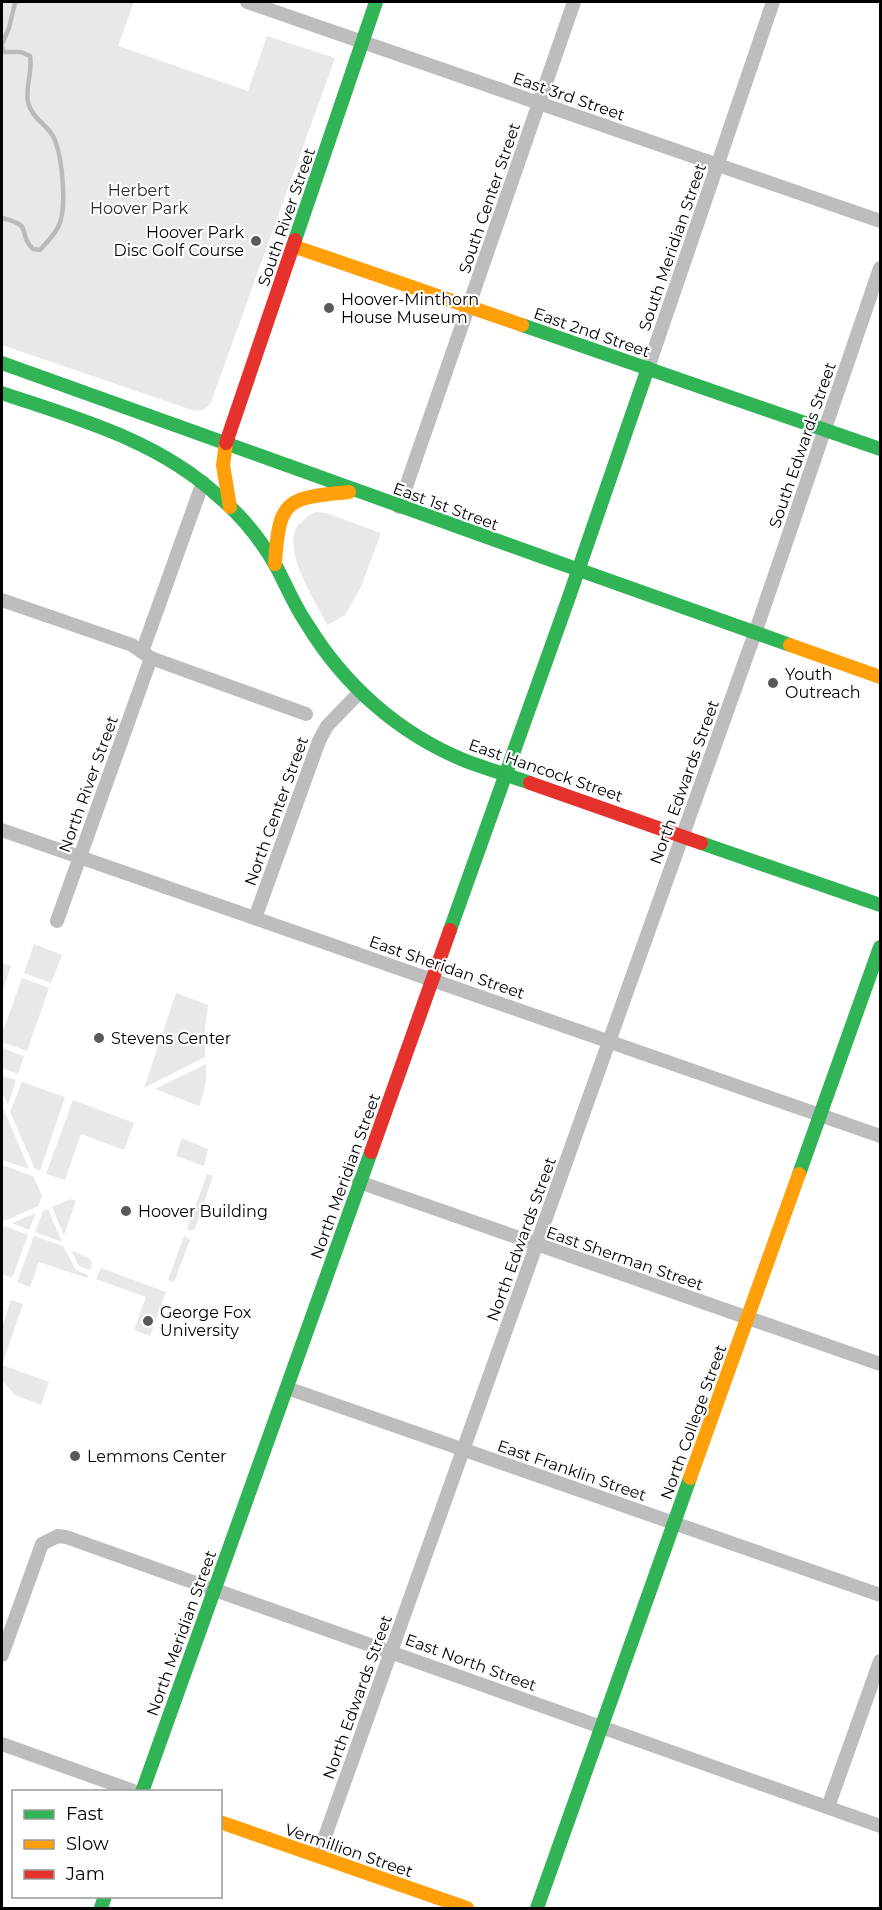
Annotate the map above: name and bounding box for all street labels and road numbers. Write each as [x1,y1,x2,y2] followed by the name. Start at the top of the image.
[510,68,628,125] street label: East 3rd Street
[455,120,524,276] street label: South Center Street
[254,145,319,289] street label: South River Street
[635,161,710,333] street label: South Meridian Street
[531,304,653,361] street label: East 2nd Street
[765,359,840,531] street label: South Edwards Street
[390,479,502,535] street label: East 1st Street
[646,697,723,867] street label: North Edwards Street
[55,713,122,855] street label: North River Street
[241,733,313,888] street label: North Center Street
[466,735,626,806] street label: East Hancock Street
[367,932,528,1003] street label: East Sheridan Street
[307,1090,384,1262] street label: North Meridian Street
[483,1154,560,1324] street label: North Edwards Street
[544,1223,706,1294] street label: East Sherman Street
[657,1342,731,1502] street label: North College Street
[495,1436,649,1505] street label: East Franklin Street
[143,1547,220,1719] street label: North Meridian Street
[319,1612,396,1782] street label: North Edwards Street
[403,1630,539,1695] street label: East North Street
[282,1820,416,1881] street label: Vermillion Street

